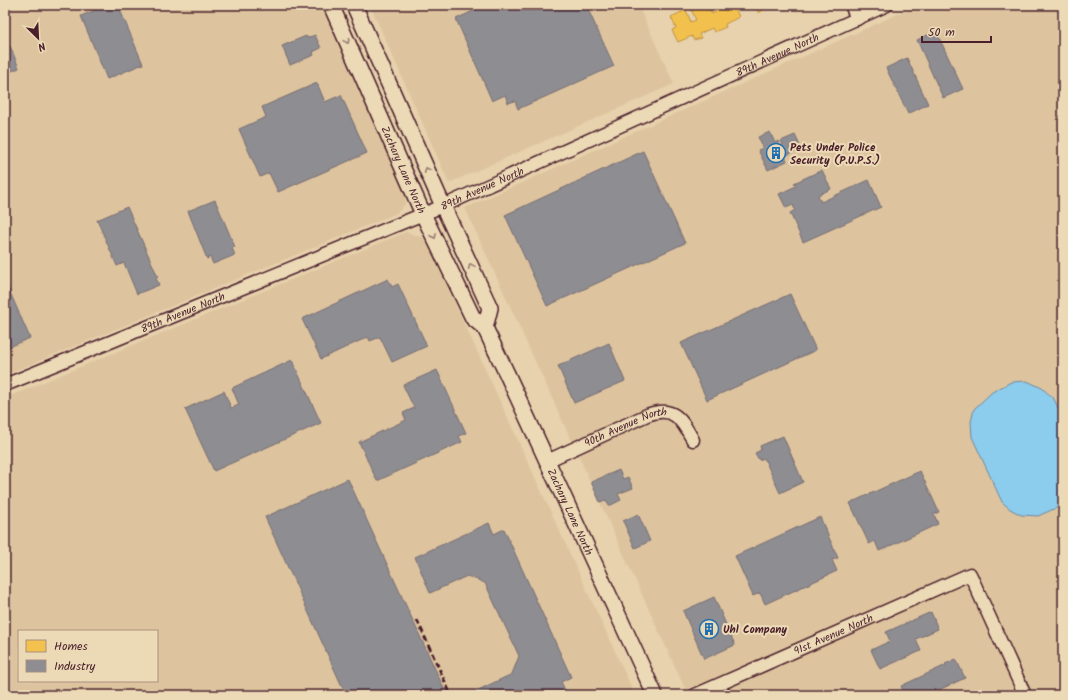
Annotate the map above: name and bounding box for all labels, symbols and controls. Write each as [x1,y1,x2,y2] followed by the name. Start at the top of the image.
[18,18,58,58] north arrow
[922,18,991,44] scale bar
[928,23,955,42] text: 50 m
[733,29,822,82] street label: 89th Avenue North
[342,36,350,44] one-way arrow
[35,37,48,56] text: N
[375,124,430,217] street label: Zachary Lane North
[790,139,880,170] place label: Pets Under Police Security (P.U.P.S.)
[765,142,787,164] building icon: Pets Under Police Security (P.U.P.S.)
[438,163,527,216] street label: 89th Avenue North
[424,167,432,174] one-way arrow
[429,232,437,240] one-way arrow
[468,263,476,271] one-way arrow
[138,288,228,339] street label: 89th Avenue North
[582,404,667,453] street label: 90th Avenue North
[542,466,597,559] street label: Zachary Lane North
[791,610,876,661] street label: 91st Avenue North
[698,618,720,640] building icon: Uhl Company
[723,621,787,639] place label: Uhl Company
[18,630,158,682] legend
[54,637,88,656] text: Homes
[54,657,96,676] text: Industry

